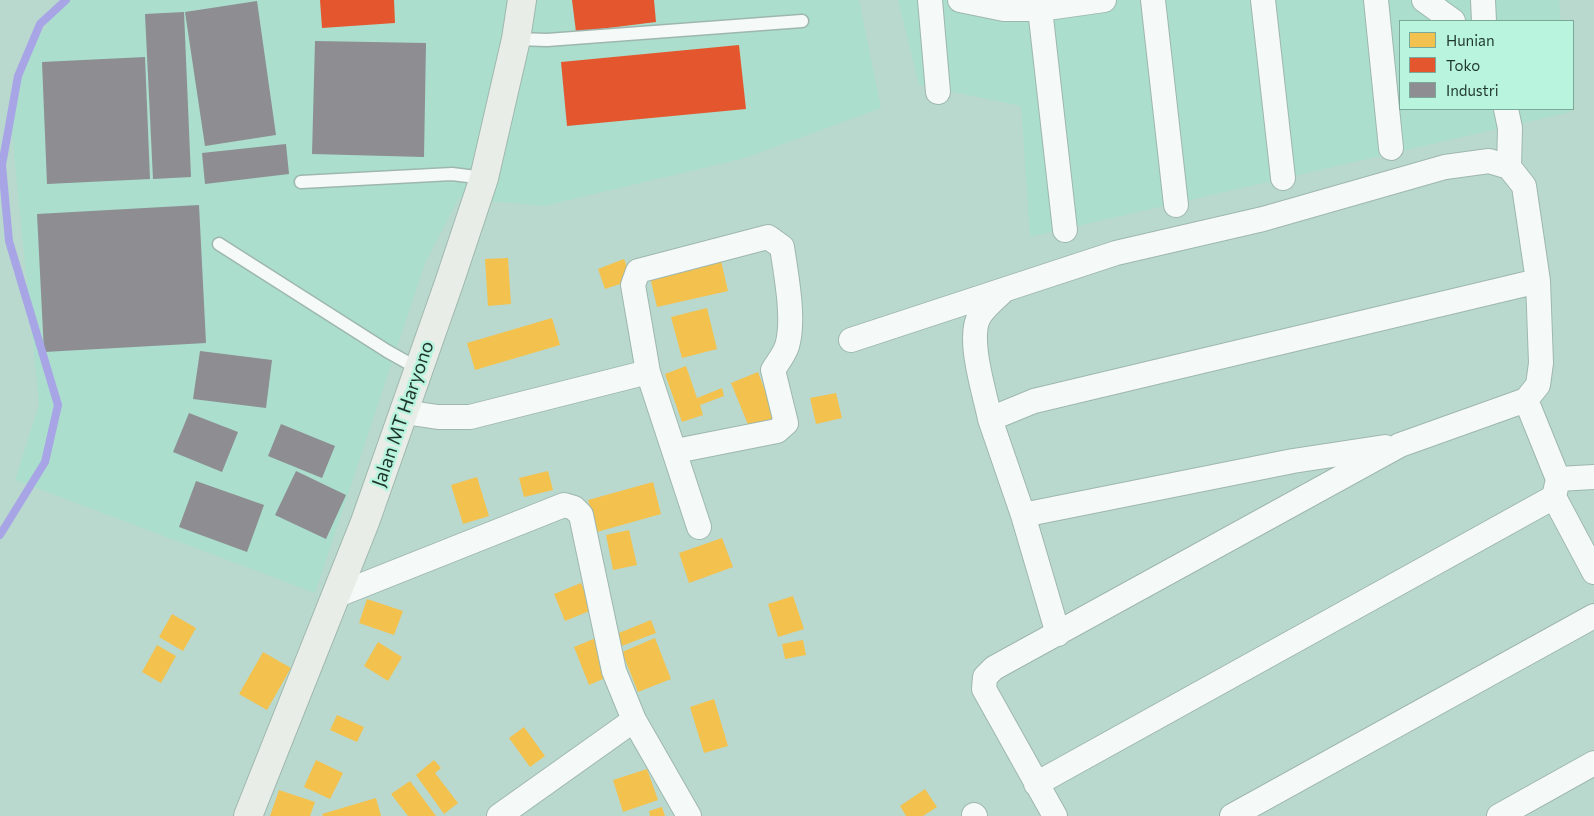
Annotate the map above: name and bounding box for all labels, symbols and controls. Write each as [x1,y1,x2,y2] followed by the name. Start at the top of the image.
[1399,20,1574,110] legend
[1446,31,1495,49] text: Hunian
[1446,56,1480,74] text: Toko
[1446,81,1499,99] text: Industri
[367,338,439,490] street label: Jalan MT Haryono

